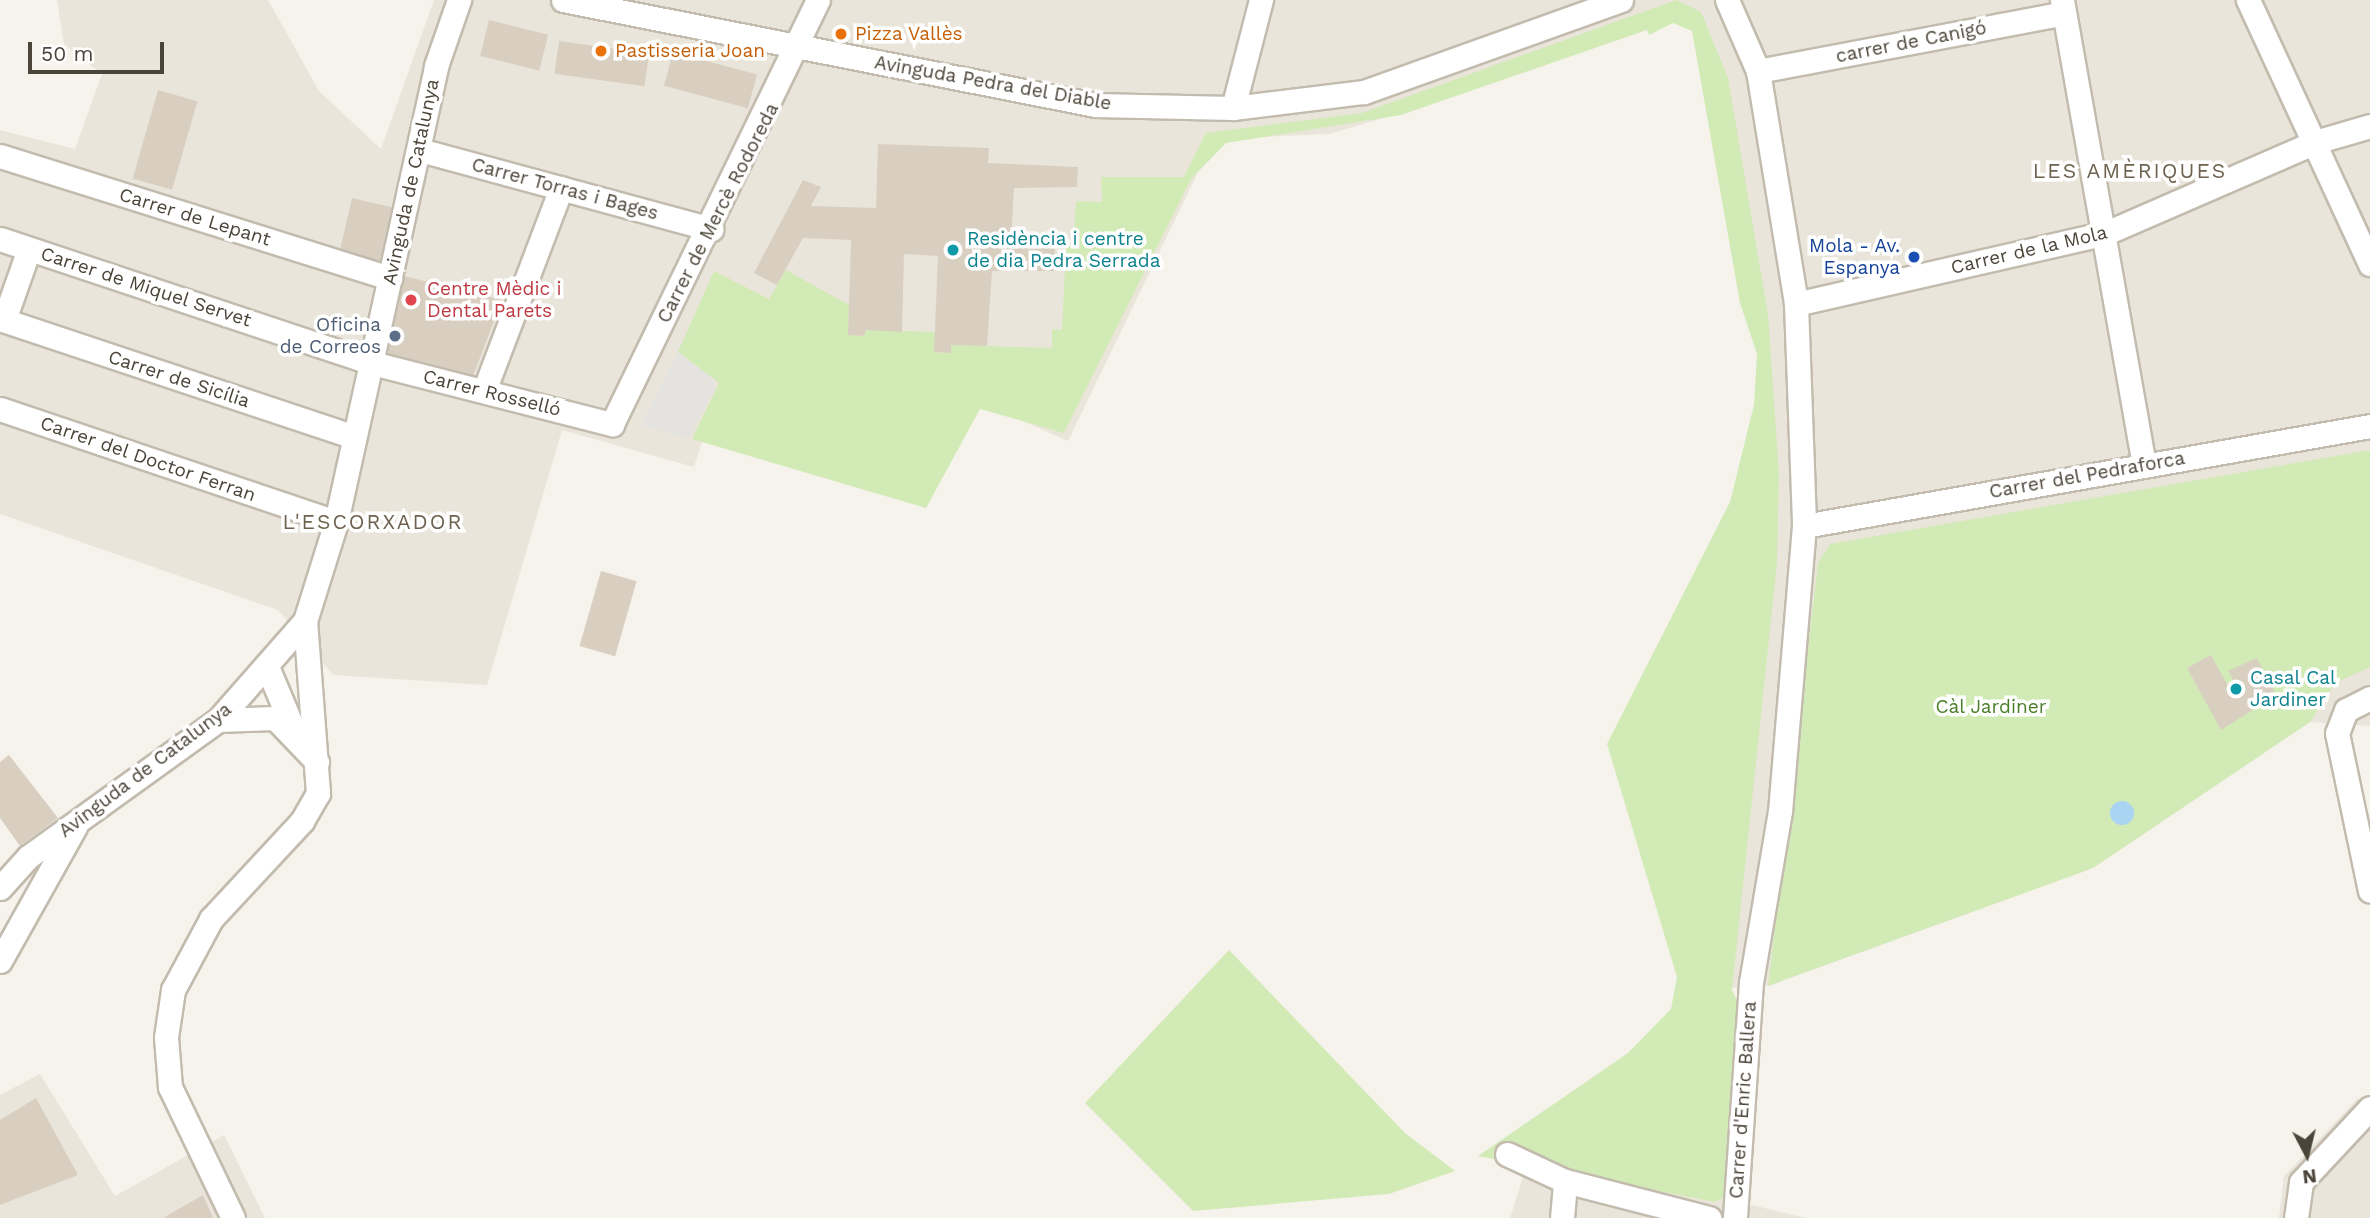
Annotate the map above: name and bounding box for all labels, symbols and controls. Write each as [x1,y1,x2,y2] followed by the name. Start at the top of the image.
[1834,16,1988,68] street label: carrer de Canigó
[855,23,964,45] place label: Pizza Vallès
[833,26,849,42] marker: Pizza Vallès
[32,28,168,72] scale bar
[615,40,766,62] place label: Pastisseria Joan
[41,41,93,66] text: 50 m
[593,43,609,59] marker: Pastisseria Joan
[872,51,1114,115] street label: Avinguda Pedra del Diable
[378,77,444,287] street label: Avinguda de Catalunya
[652,99,784,327] street label: Carrer de Mercè Rodoreda
[469,153,661,225] street label: Carrer Torras i Bages
[2034,158,2226,184] district label: LES AMÈRIQUES
[116,183,274,251] street label: Carrer de Lepant
[1948,221,2110,279] street label: Carrer de la Mola
[967,228,1161,272] place label: Residència i centre de dia Pedra Serrada
[1808,235,1900,279] place label: Mola - Av. Espanya
[37,242,255,332] street label: Carrer de Miquel Servet
[945,242,961,258] marker: Residència i centre de dia Pedra Serrada
[1906,249,1922,265] marker: Mola - Av. Espanya
[427,278,562,322] place label: Centre Mèdic i Dental Parets
[401,290,421,310] marker: Centre Mèdic i Dental Parets
[280,314,381,358] place label: Oficina de Correos
[387,328,403,344] marker: Oficina de Correos
[105,345,253,413] street label: Carrer de Sicília
[420,365,564,421] street label: Carrer Rosselló
[37,411,259,507] street label: Carrer del Doctor Ferran
[1987,446,2187,504] street label: Carrer del Pedraforca
[284,509,462,535] district label: L'ESCORXADOR
[2250,667,2336,711] place label: Casal Cal Jardiner
[2228,681,2244,697] marker: Casal Cal Jardiner
[1935,696,2047,718] park label: Càl Jardiner
[54,698,236,842] street label: Avinguda de Catalunya
[1725,1000,1761,1200] street label: Carrer d'Enric Ballera
[2272,1120,2342,1190] north arrow
[2301,1164,2318,1189] text: N

